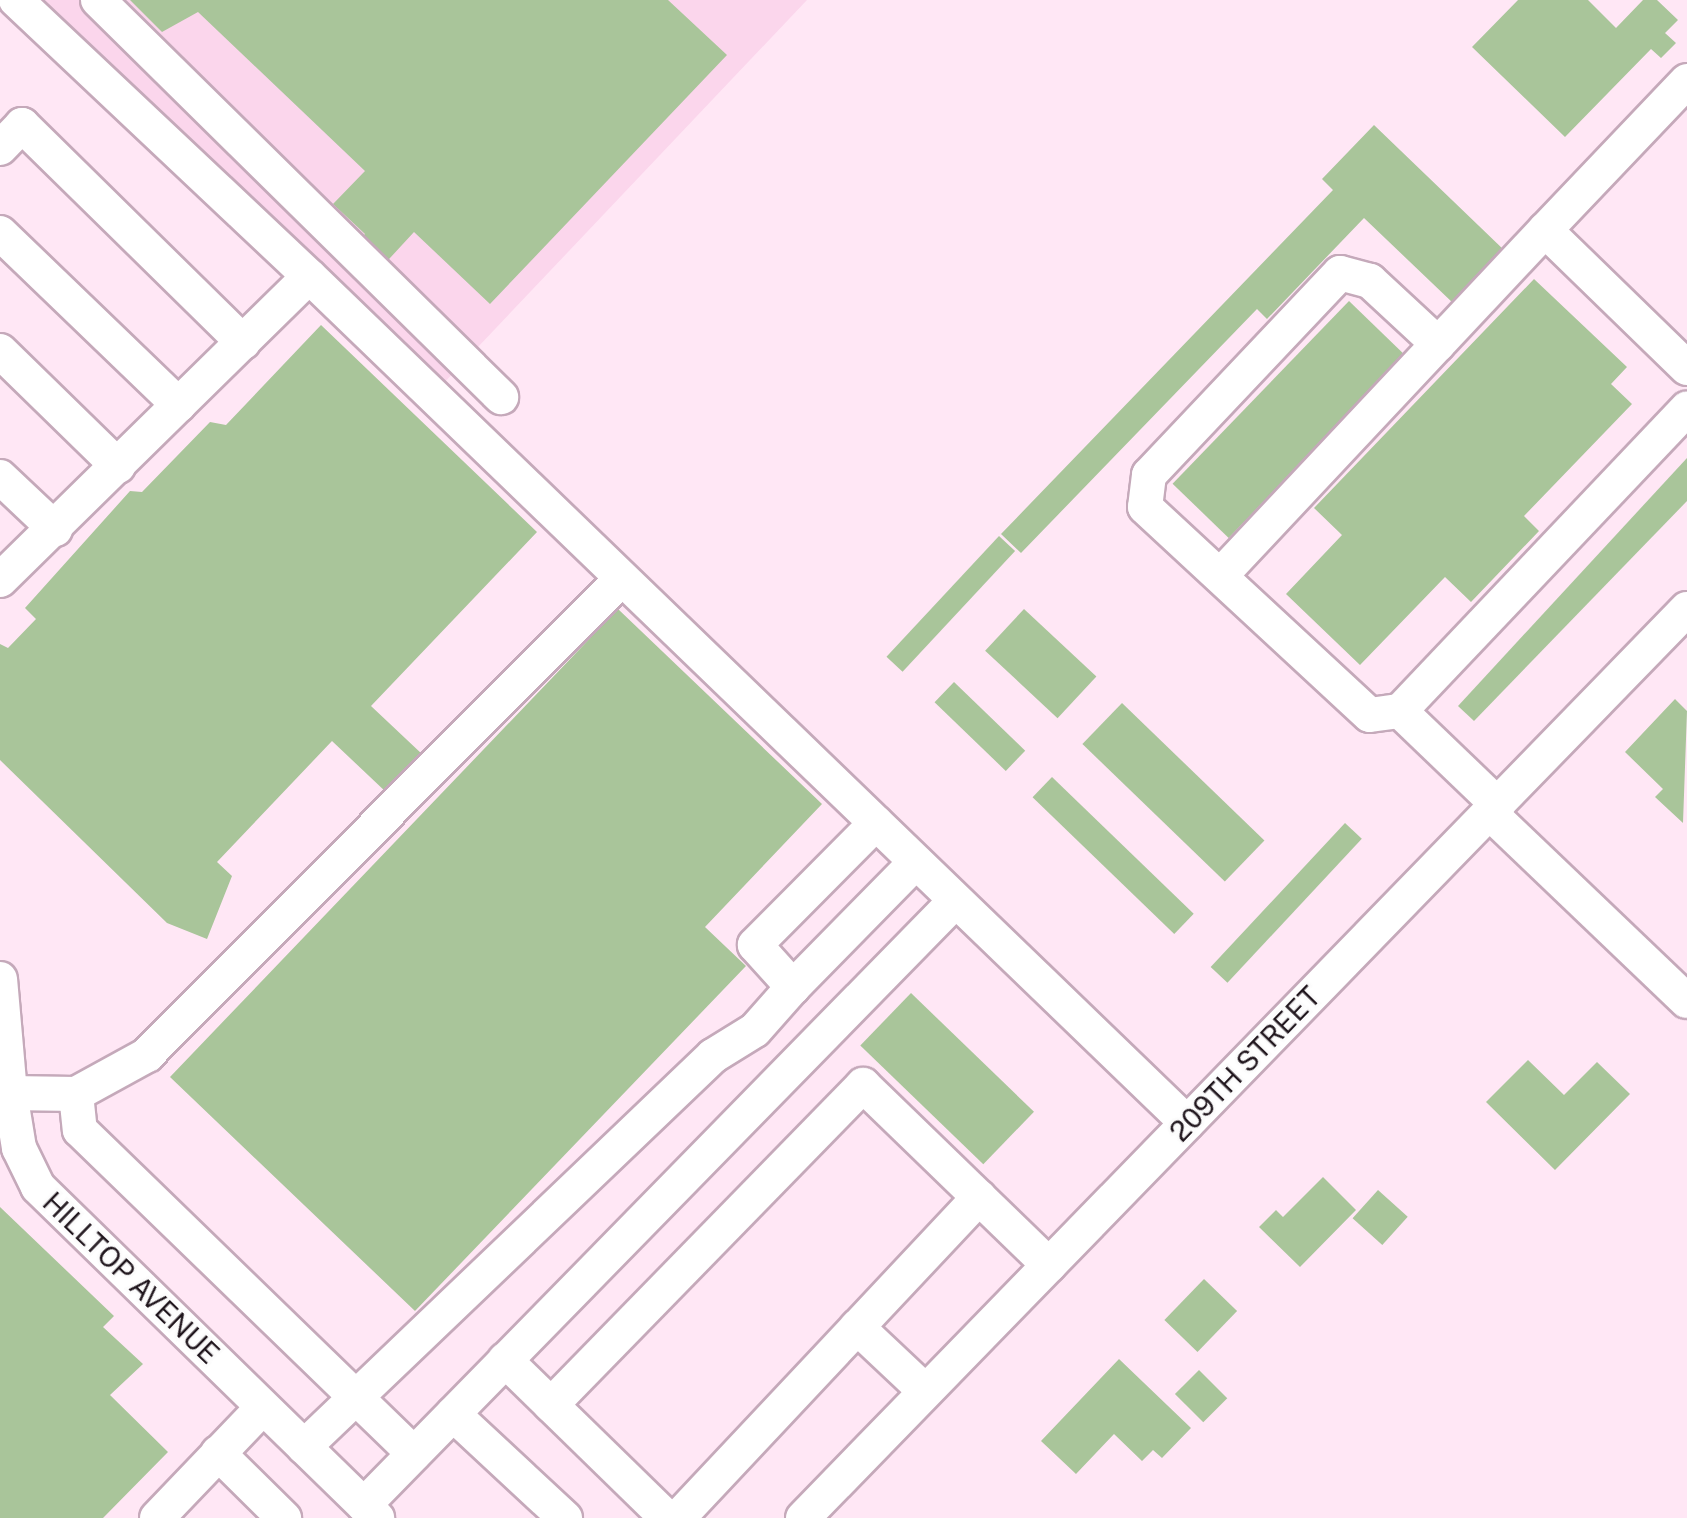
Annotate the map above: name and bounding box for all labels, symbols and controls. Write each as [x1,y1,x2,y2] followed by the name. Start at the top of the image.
[1163,980,1327,1148] street label: 209TH STREET
[36,1185,226,1371] street label: HILLTOP AVENUE

